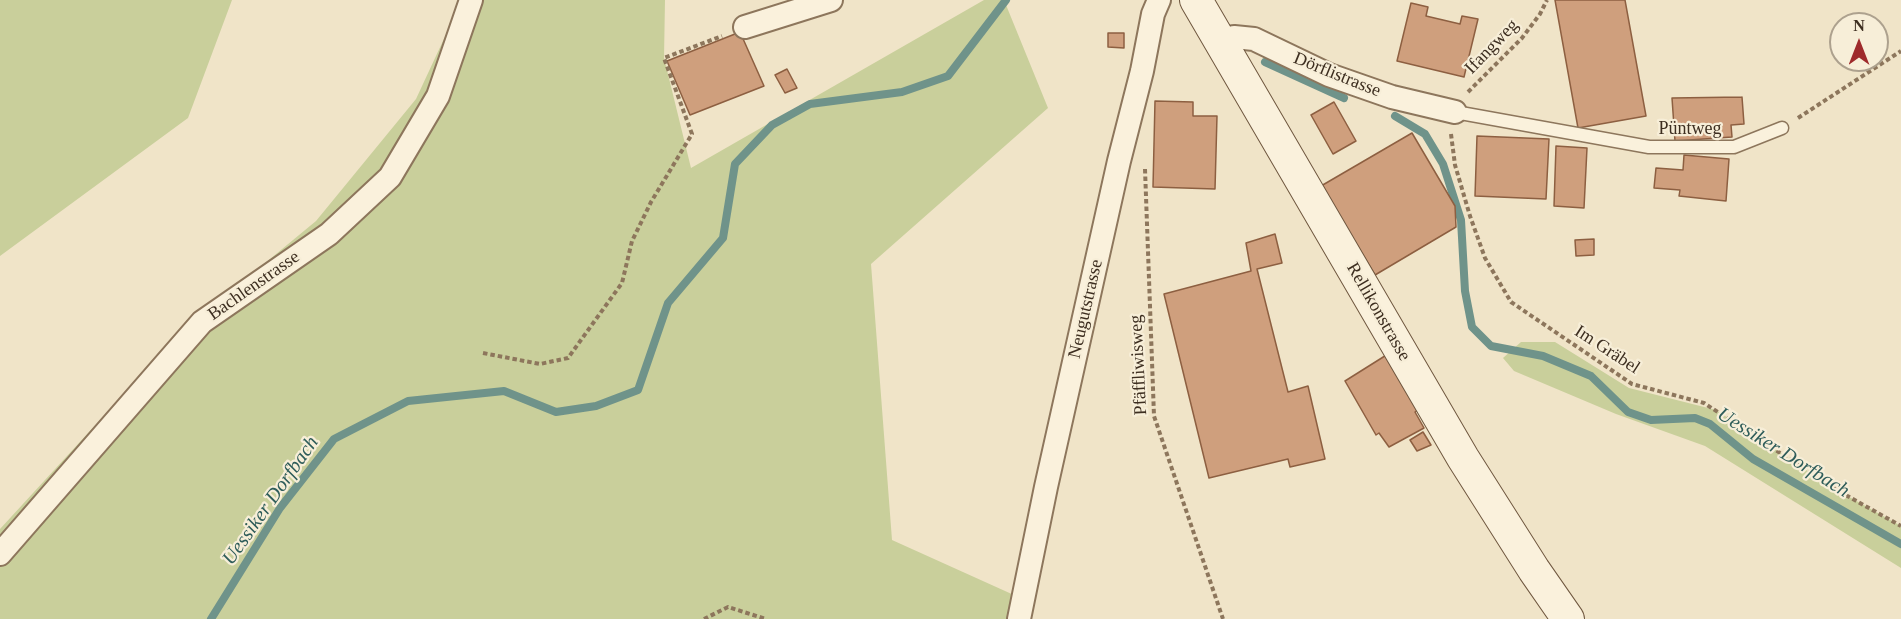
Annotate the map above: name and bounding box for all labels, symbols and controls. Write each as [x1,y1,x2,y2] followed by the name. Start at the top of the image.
[1829,12,1889,72] north arrow
[1461,15,1523,79] street label: Ifangweg
[1853,17,1865,34] text: N
[1290,48,1384,102] street label: Dörflistrasse
[1658,118,1722,140] street label: Püntweg
[204,246,304,326] street label: Bachlenstrasse
[1064,257,1108,361] street label: Neugutstrasse
[1341,259,1415,365] street label: Rellikonstrasse
[1126,314,1152,416] street label: Pfäffliwisweg
[1570,321,1644,379] street label: Im Gräbel
[1712,403,1854,503] water label: Uessiker Dorfbach
[218,432,324,570] water label: Uessiker Dorfbach

